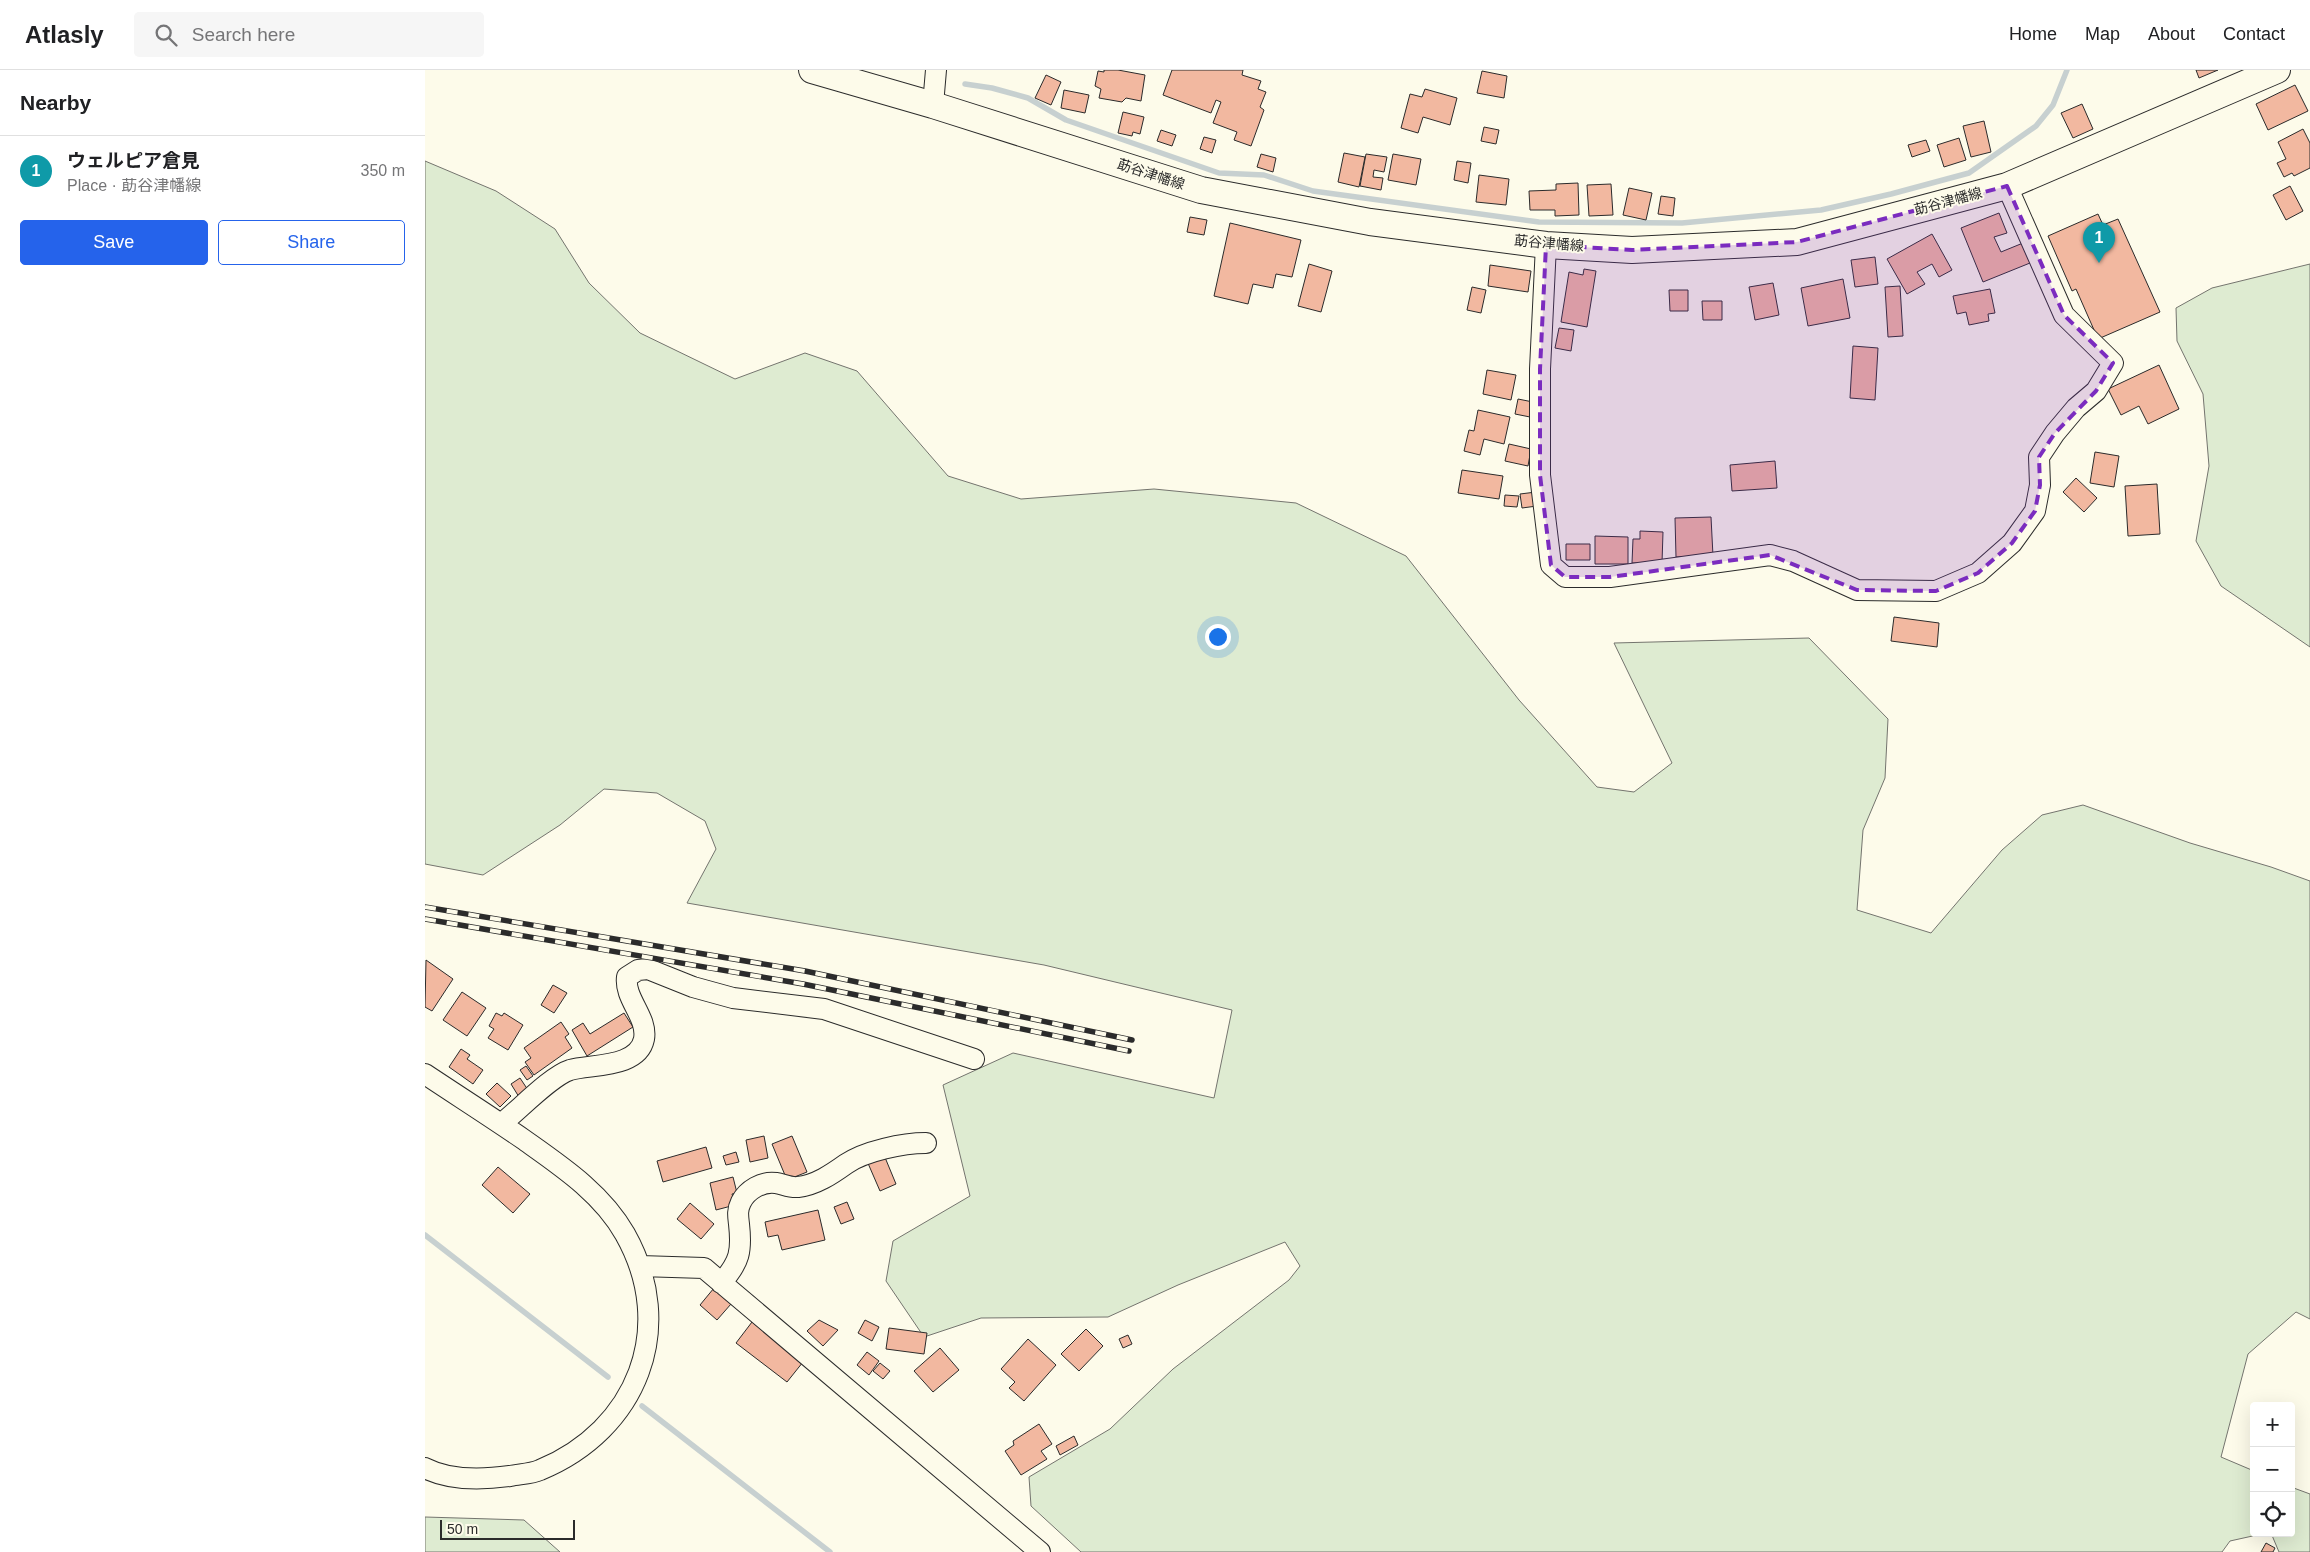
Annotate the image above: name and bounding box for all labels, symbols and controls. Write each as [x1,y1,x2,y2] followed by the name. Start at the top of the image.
[134,12,484,57] search box
[25,21,104,48] text: Atlasly
[152,21,180,49] icon: search
[192,24,295,45] text: Search here
[2009,24,2057,44] text: Home
[2085,24,2120,44] text: Map
[2148,24,2195,44] text: About
[2223,24,2285,44] text: Contact
[20,91,91,114] text: Nearby
[67,150,200,171] text: ウェルピア倉見
[1115,156,1187,192] street label: 莇谷津幡線
[32,162,40,179] text: 1
[361,162,405,179] text: 350 m
[67,177,201,194] text: Place · 莇谷津幡線
[1912,184,1984,218] street label: 莇谷津幡線
[20,220,208,265] button: Save
[218,220,405,265] button: Share
[2083,222,2115,263] pin: 1
[1513,232,1585,254] street label: 莇谷津幡線
[1205,624,1231,650] your location
[2250,1402,2295,1537] map controls
[2250,1402,2295,1447] button: +
[2250,1447,2295,1492] button: −
[2250,1492,2295,1537] button: locate
[440,1517,575,1540] scale bar
[447,1521,478,1537] text: 50 m

